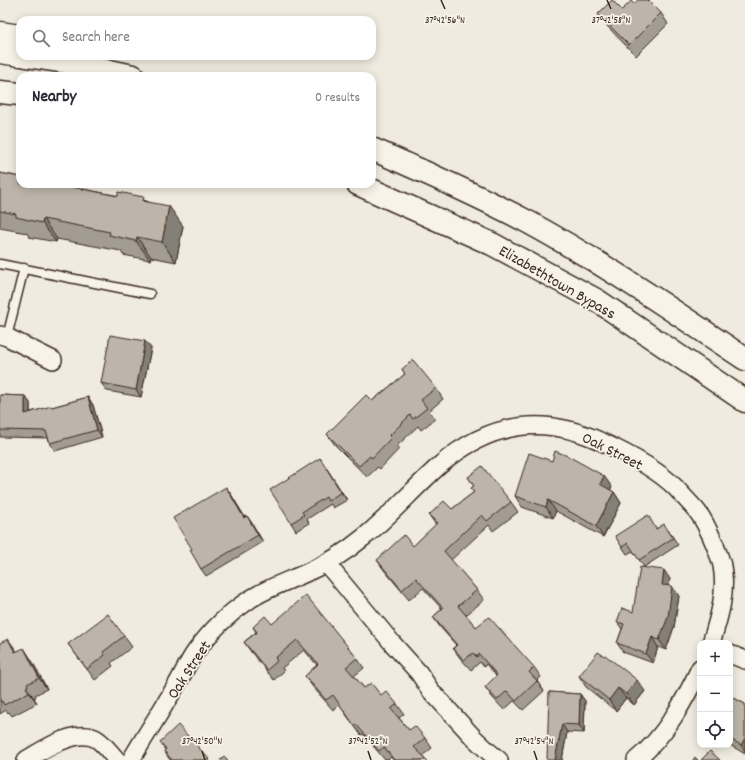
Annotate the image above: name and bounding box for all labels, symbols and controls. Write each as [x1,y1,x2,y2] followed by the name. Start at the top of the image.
[425,14,465,28] text: 37°42'56"N
[591,14,631,28] text: 37°42'58"N
[16,16,376,60] search box
[30,27,52,49] icon: search
[62,27,130,49] text: Search here
[32,86,76,110] text: Nearby
[315,89,360,108] text: 0 results
[494,240,620,326] street label: Elizabethtown Bypass
[577,427,646,477] street label: Oak Street
[163,636,218,704] street label: Oak Street
[697,640,733,748] map controls
[697,640,733,676] button: +
[697,676,733,712] button: −
[697,712,733,748] button: locate
[182,735,222,749] text: 37°42'50"N
[348,735,388,749] text: 37°42'52"N
[514,735,554,749] text: 37°42'54"N

